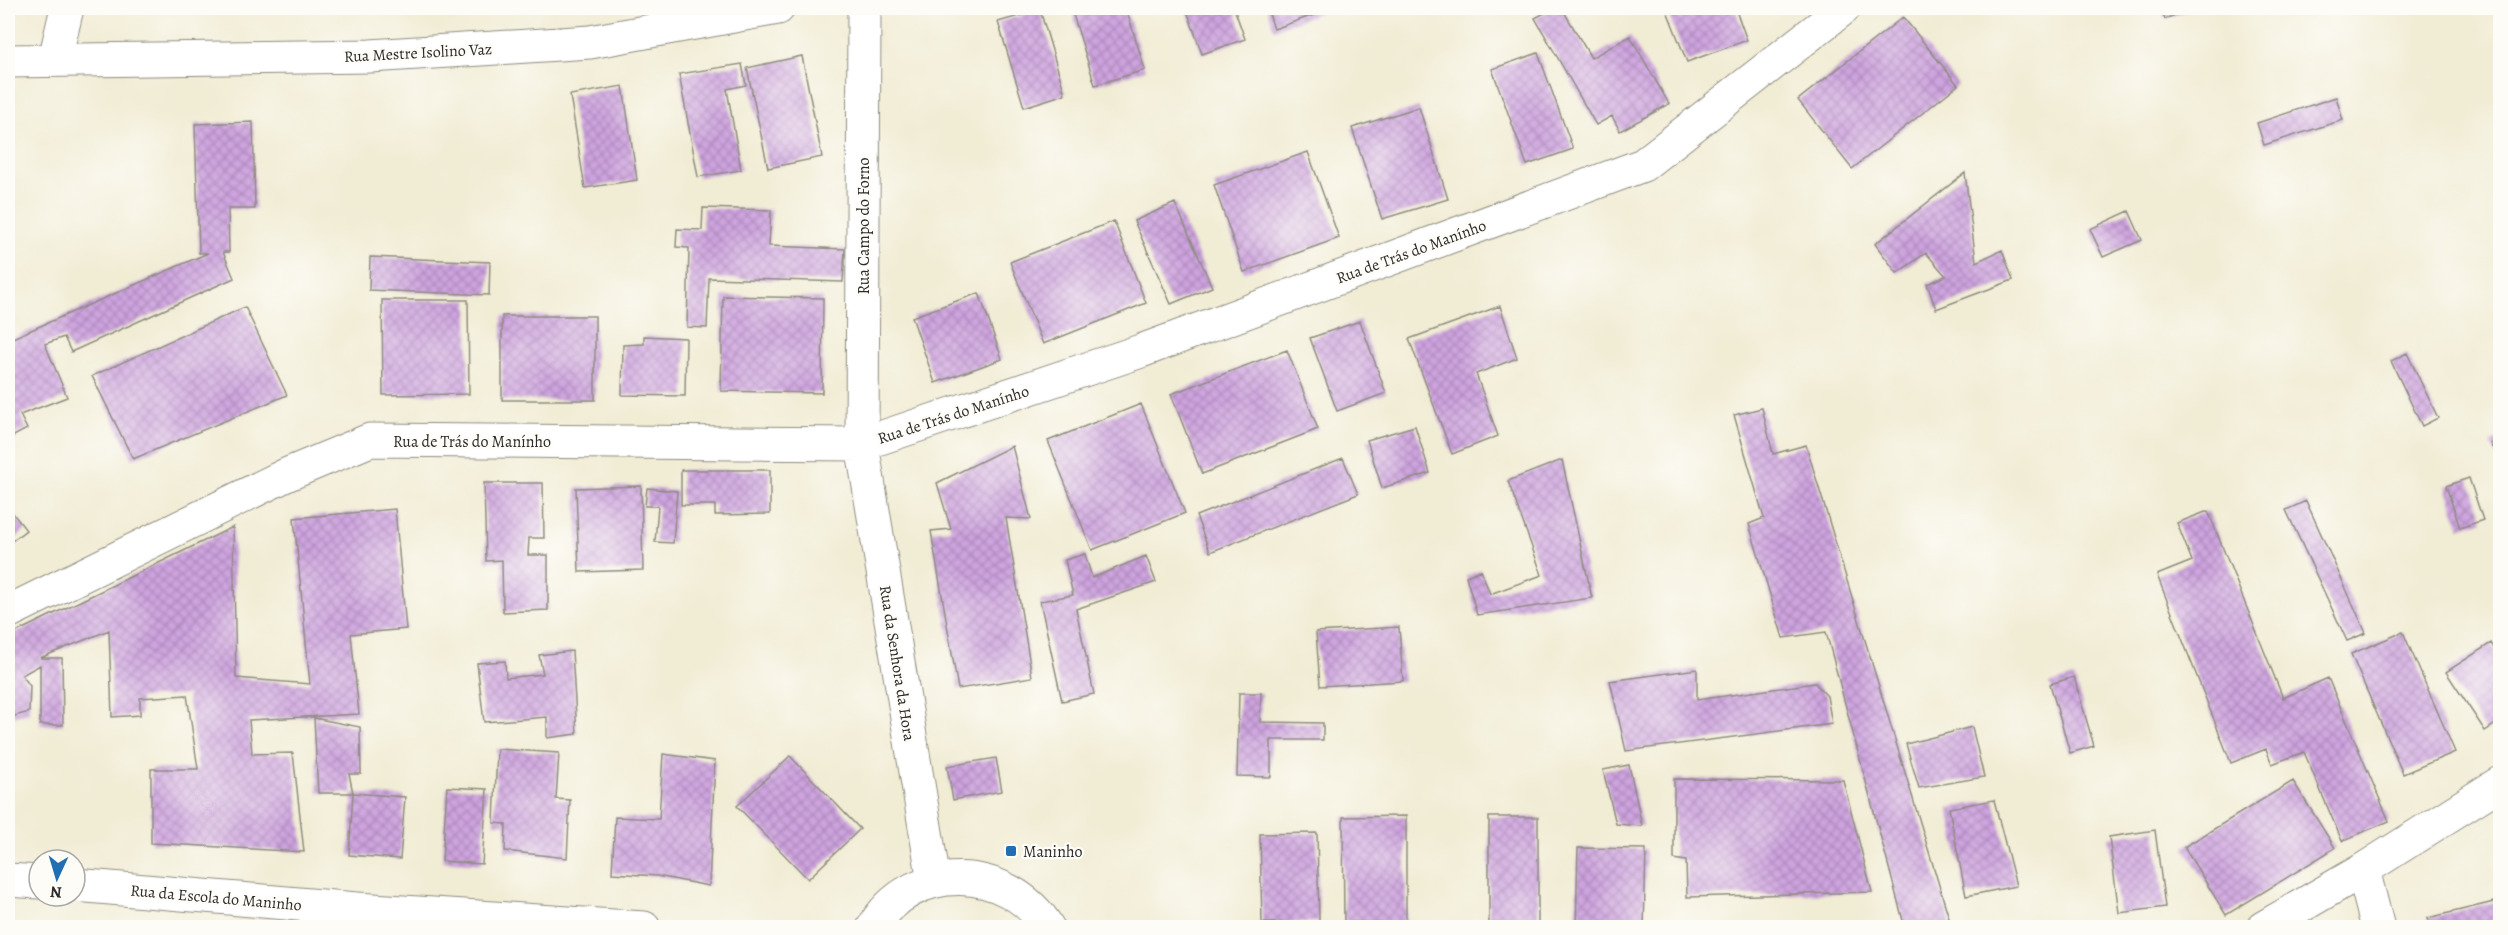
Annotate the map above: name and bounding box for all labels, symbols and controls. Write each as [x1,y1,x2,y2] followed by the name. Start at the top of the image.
[343,38,493,68] street label: Rua Mestre Isolino Vaz
[853,157,875,294] street label: Rua Campo do Forno
[1333,215,1489,289] street label: Rua de Trás do Manínho
[875,380,1032,450] street label: Rua de Trás do Manínho
[393,431,551,453] street label: Rua de Trás do Manínho
[874,584,920,743] street label: Rua da Senhora da Hora
[1023,841,1082,863] place label: Maninho
[1004,844,1018,858] marker: Maninho
[27,848,87,908] north arrow
[129,880,303,916] street label: Rua da Escola do Maninho
[49,881,63,903] text: N

